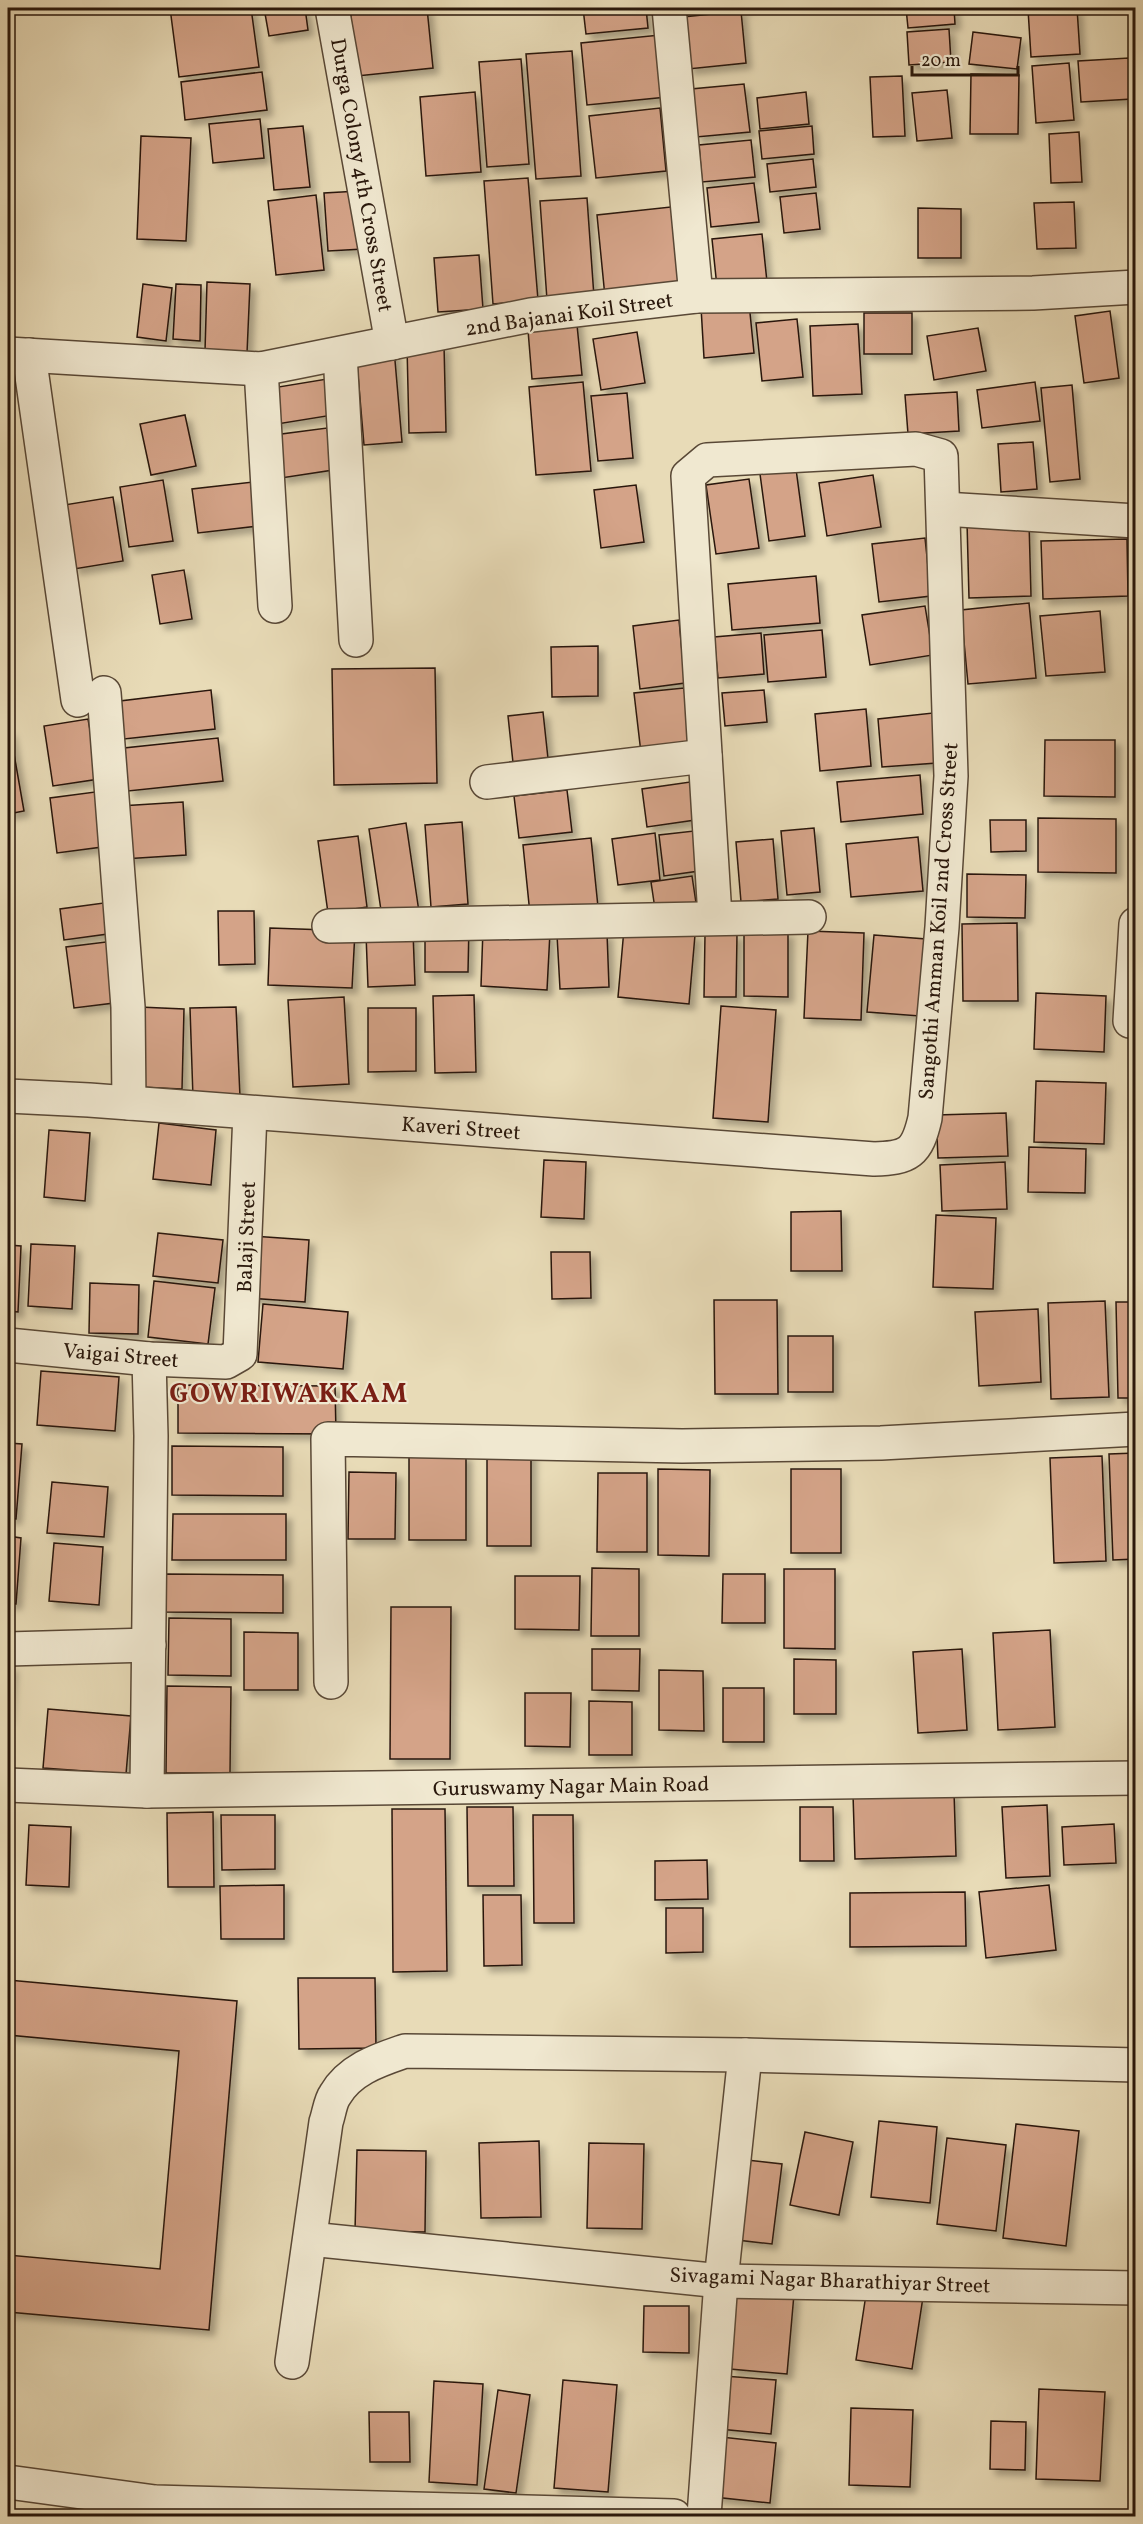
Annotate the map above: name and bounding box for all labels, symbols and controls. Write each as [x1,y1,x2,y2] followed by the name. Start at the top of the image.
[322,36,399,314] street label: Durga Colony 4th Cross Street
[912,39,1018,77] scale bar
[921,49,961,74] text: 20 m
[463,287,675,344] street label: 2nd Bajanai Koil Street
[913,741,966,1101] street label: Sangothi Amman Koil 2nd Cross Street
[400,1111,521,1148] street label: Kaveri Street
[231,1181,264,1293] street label: Balaji Street
[62,1337,180,1376] street label: Vaigai Street
[169,1376,409,1414] district label: GOWRIWAKKAM
[433,1771,710,1804] street label: Guruswamy Nagar Main Road
[669,2261,991,2302] street label: Sivagami Nagar Bharathiyar Street

